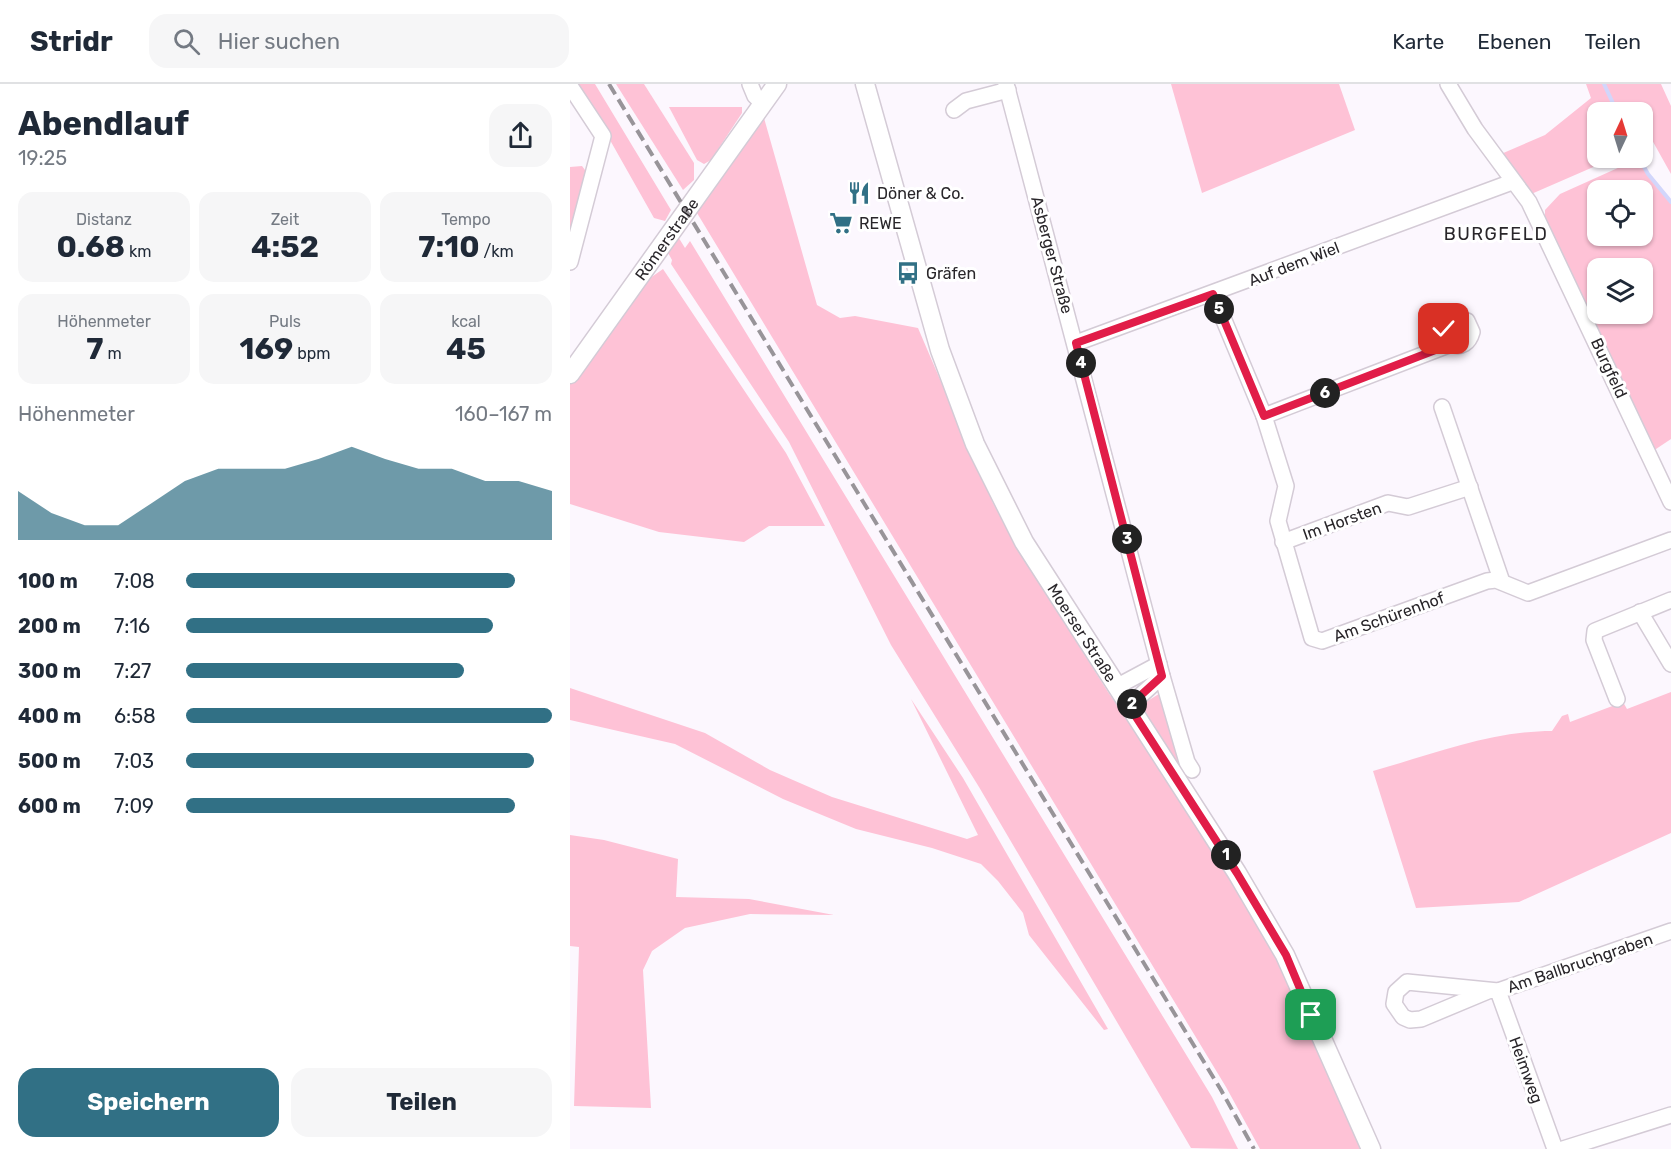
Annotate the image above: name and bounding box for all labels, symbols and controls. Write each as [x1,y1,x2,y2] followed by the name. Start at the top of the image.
[149,14,569,68] search box
[30,25,113,58] text: Stridr
[170,25,203,58] icon: search
[218,28,340,55] text: Hier suchen
[1392,29,1444,54] text: Karte
[1477,29,1551,54] text: Ebenen
[1584,29,1641,54] text: Teilen
[1587,102,1653,168] north arrow
[1587,102,1653,324] map controls
[18,104,189,143] text: Abendlauf
[489,104,552,167] button: share
[18,146,67,170] text: 19:25
[846,180,872,206] restaurant icon: Döner & Co.
[1587,180,1653,246] button: locate
[877,184,964,203] place label: Döner & Co.
[631,194,702,284] street label: Römerstraße
[1027,194,1077,316] street label: Asberger Straße
[76,210,132,229] text: Distanz
[271,210,299,229] text: Zeit
[441,210,491,229] text: Tempo
[828,210,854,236] supermarket icon: REWE
[859,214,902,233] place label: REWE
[1444,223,1548,245] district label: BURGFELD
[57,229,125,265] text: 0.68
[251,229,319,265] text: 4:52
[418,229,480,265] text: 7:10
[1246,238,1342,290] street label: Auf dem Wiel
[125,242,151,261] text: km
[480,242,514,261] text: /km
[1587,258,1653,324] button: layers
[895,260,921,286] bus stop icon: Gräfen
[926,264,976,283] place label: Gräfen
[1204,294,1234,324] pin: 5
[1214,299,1224,318] text: 5
[1418,303,1469,354] pin
[57,312,151,331] text: Höhenmeter
[269,312,301,331] text: Puls
[451,312,481,331] text: kcal
[1427,312,1460,345] icon: check
[86,331,104,367] text: 7
[240,331,293,367] text: 169
[446,331,486,367] text: 45
[1587,335,1631,401] street label: Burgfeld
[104,344,122,363] text: m
[293,344,330,363] text: bpm
[1066,348,1096,378] pin: 4
[1076,353,1086,372] text: 4
[1310,378,1340,408] pin: 6
[1320,383,1330,402] text: 6
[18,402,135,426] text: Höhenmeter
[455,402,552,426] text: 160–167 m
[1300,498,1384,544] street label: Im Horsten
[1112,524,1142,554] pin: 3
[1122,529,1132,548] text: 3
[18,569,78,593] text: 100 m
[114,569,155,593] text: 7:08
[1044,580,1121,685] street label: Moerser Straße
[1331,588,1448,646] street label: Am Schürenhof
[18,614,81,638] text: 200 m
[114,614,150,638] text: 7:16
[18,659,81,683] text: 300 m
[114,659,151,683] text: 7:27
[1117,689,1147,719] pin: 2
[1127,694,1137,713] text: 2
[18,704,81,728] text: 400 m
[114,704,156,728] text: 6:58
[18,749,81,773] text: 500 m
[114,749,154,773] text: 7:03
[18,794,81,818] text: 600 m
[114,794,154,818] text: 7:09
[1211,840,1241,870] pin: 1
[1222,845,1230,864] text: 1
[1505,929,1655,997] street label: Am Ballbruchgraben
[1285,989,1336,1040] pin
[1294,998,1327,1031] icon: arrive
[1505,1034,1547,1106] street label: Heimweg
[18,1068,279,1137] button: Speichern
[291,1068,552,1137] button: Teilen

